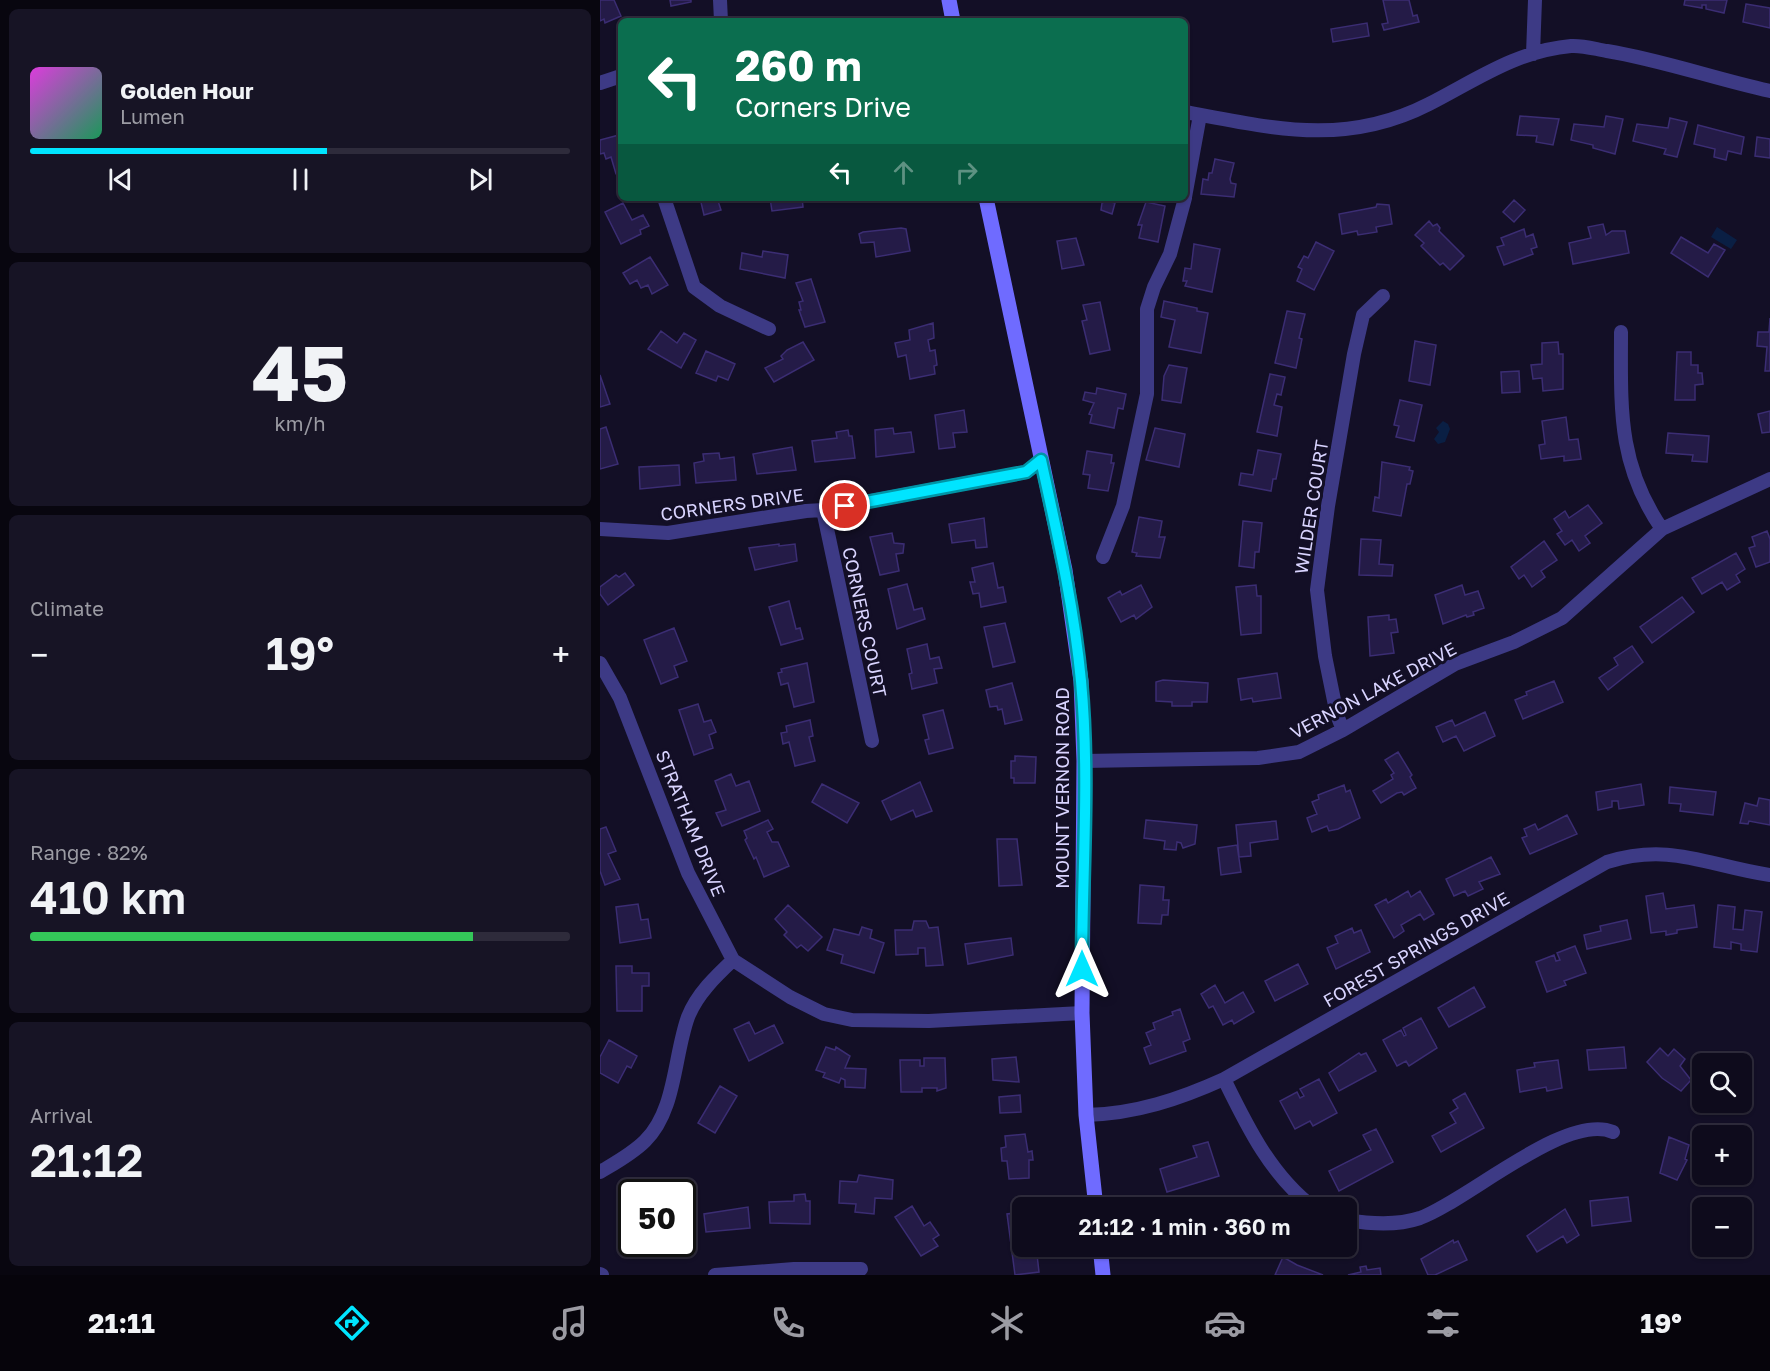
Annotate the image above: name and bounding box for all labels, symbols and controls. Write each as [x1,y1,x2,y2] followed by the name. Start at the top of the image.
[735,40,862,90] text: 260 m
[636,42,714,120] icon: left
[120,77,254,104] text: Golden Hour
[735,91,911,123] text: Corners Drive
[120,104,185,128] text: Lumen
[824,156,857,189] icon: left
[887,156,920,189] icon: ahead
[950,156,983,189] icon: right
[104,163,137,196] icon: previous
[284,163,317,196] icon: pause
[464,163,497,196] icon: next
[252,325,348,418] text: 45
[275,411,325,435] text: km/h
[1290,438,1332,576] street label: WILDER COURT
[819,480,870,531] pin
[659,483,805,525] street label: CORNERS DRIVE
[828,489,861,522] icon: arrive
[838,545,892,699] street label: CORNERS COURT
[30,596,104,620] text: Climate
[266,626,334,680] text: 19°
[30,635,48,674] text: −
[552,635,570,674] text: +
[1286,637,1460,743] street label: VERNON LAKE DRIVE
[1051,687,1073,889] street label: MOUNT VERNON ROAD
[652,747,730,899] street label: STRATHAM DRIVE
[30,840,148,864] text: Range · 82%
[30,870,186,924] text: 410 km
[1319,887,1513,1011] street label: FOREST SPRINGS DRIVE
[1050,937,1114,1001] position arrow
[1692,1053,1752,1257] map controls
[1692,1053,1752,1113] button: search
[30,1103,93,1127] text: Arrival
[1692,1125,1752,1185] button: +
[30,1133,143,1187] text: 21:12
[618,1179,696,1257] speed limit sign: 50
[1692,1197,1752,1257] button: −
[1079,1213,1290,1240] text: 21:12 · 1 min · 360 m
[331,1302,373,1344] icon: directions
[549,1302,591,1344] icon: music
[767,1302,809,1344] icon: phone
[986,1302,1028,1344] icon: climate
[1204,1302,1246,1344] icon: car
[1422,1302,1464,1344] icon: filters
[88,1307,155,1339] text: 21:11
[1640,1307,1682,1339] text: 19°

